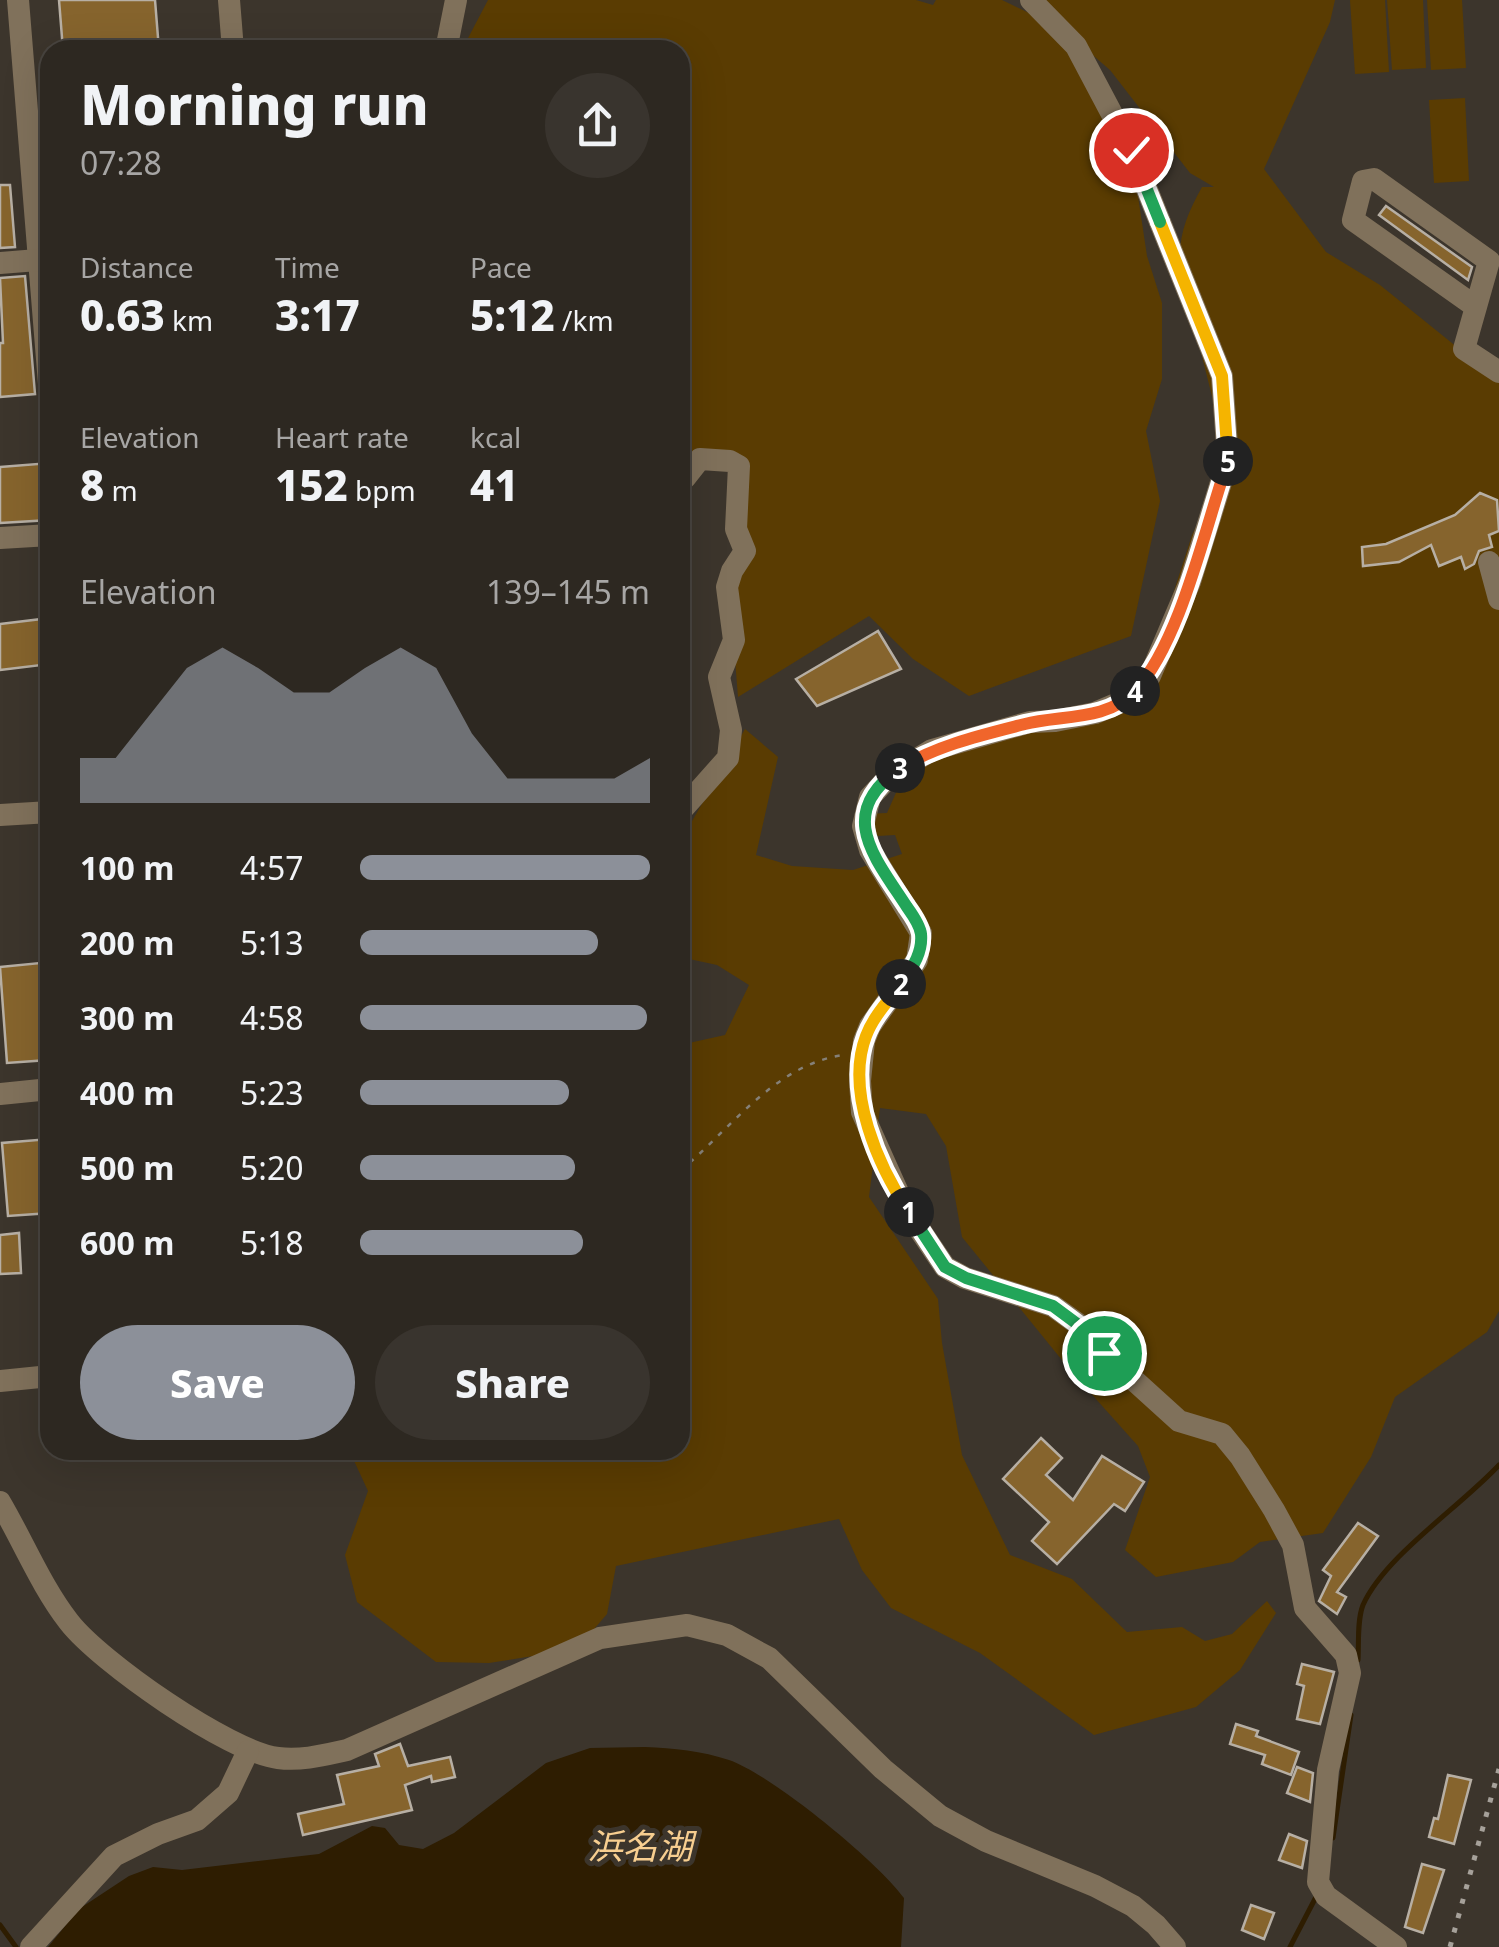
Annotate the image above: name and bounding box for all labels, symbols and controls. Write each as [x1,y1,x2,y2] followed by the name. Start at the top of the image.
[80,66,429,141] text: Morning run
[545,73,650,178] button: share
[1089,108,1174,193] pin
[1104,123,1159,178] icon: check
[80,141,162,184] text: 07:28
[80,248,193,286] text: Distance
[275,248,340,286] text: Time
[470,248,532,286] text: Pace
[80,286,165,343] text: 0.63
[275,286,360,343] text: 3:17
[470,286,555,343] text: 5:12
[165,301,213,339] text: km
[555,301,614,339] text: /km
[80,418,200,456] text: Elevation
[275,418,409,456] text: Heart rate
[470,418,521,456] text: kcal
[1203,436,1253,486] pin: 5
[1220,442,1236,480] text: 5
[80,456,104,513] text: 8
[275,456,348,513] text: 152
[470,456,519,513] text: 41
[104,471,138,509] text: m
[348,471,416,509] text: bpm
[80,570,217,613] text: Elevation
[486,570,650,613] text: 139–145 m
[1110,666,1160,716] pin: 4
[1127,672,1143,710] text: 4
[875,743,925,793] pin: 3
[892,749,908,787] text: 3
[80,846,174,889] text: 100 m
[240,846,304,889] text: 4:57
[80,921,174,964] text: 200 m
[240,921,304,964] text: 5:13
[876,959,926,1009] pin: 2
[893,965,909,1003] text: 2
[80,996,174,1039] text: 300 m
[240,996,304,1039] text: 4:58
[80,1071,174,1114] text: 400 m
[240,1071,304,1114] text: 5:23
[80,1146,174,1189] text: 500 m
[240,1146,304,1189] text: 5:20
[884,1187,934,1237] pin: 1
[901,1193,917,1231] text: 1
[80,1221,174,1264] text: 600 m
[240,1221,304,1264] text: 5:18
[1062,1311,1147,1396] pin
[80,1325,355,1440] button: Save
[375,1325,650,1440] button: Share
[1077,1326,1132,1381] icon: arrive
[587,1822,697,1869] water label: 浜名湖

